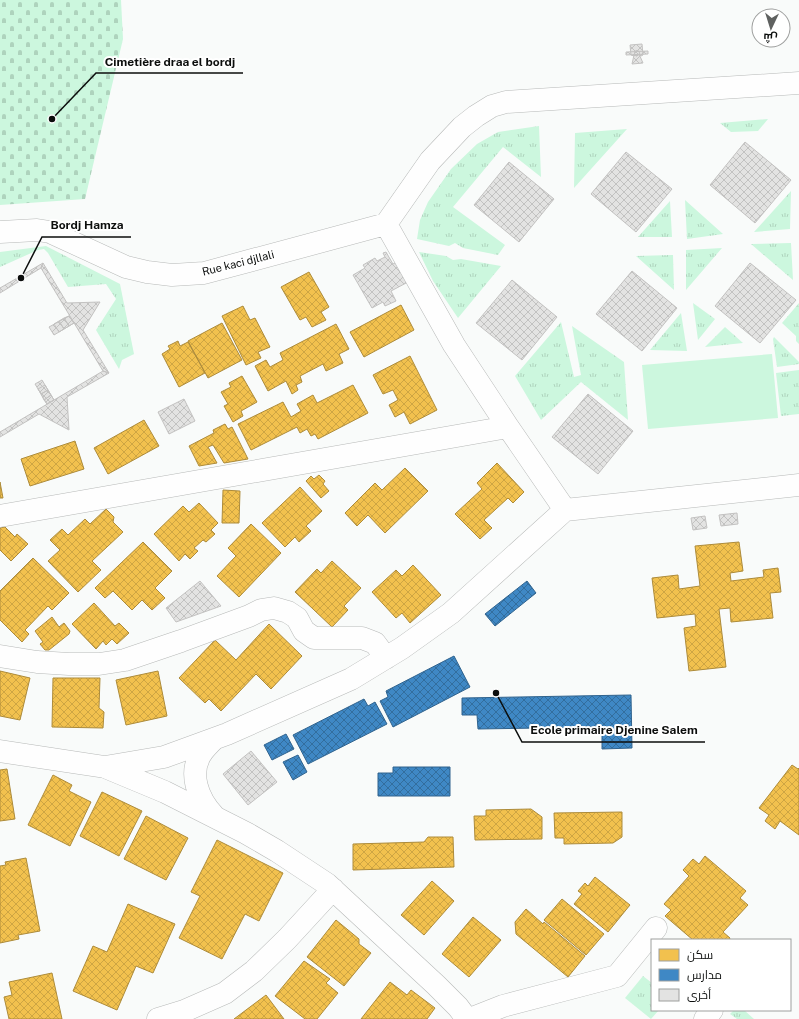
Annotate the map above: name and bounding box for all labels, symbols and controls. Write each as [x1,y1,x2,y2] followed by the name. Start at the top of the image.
[751,8,791,48] north arrow
[763,31,778,44] text: ش
[96,49,243,73] callout: Cimetière draa el bordj
[105,55,235,69] text: Cimetière draa el bordj
[42,213,131,237] callout: Bordj Hamza
[50,218,124,232] text: Bordj Hamza
[201,248,275,278] street label: Rue kaci djllali
[522,718,705,742] callout: Ecole primaire Djenine Salem
[530,723,698,737] text: Ecole primaire Djenine Salem
[651,939,791,1011] legend
[687,948,713,962] text: سكن
[687,968,722,982] text: مدارس
[687,987,711,1002] text: أخرى

